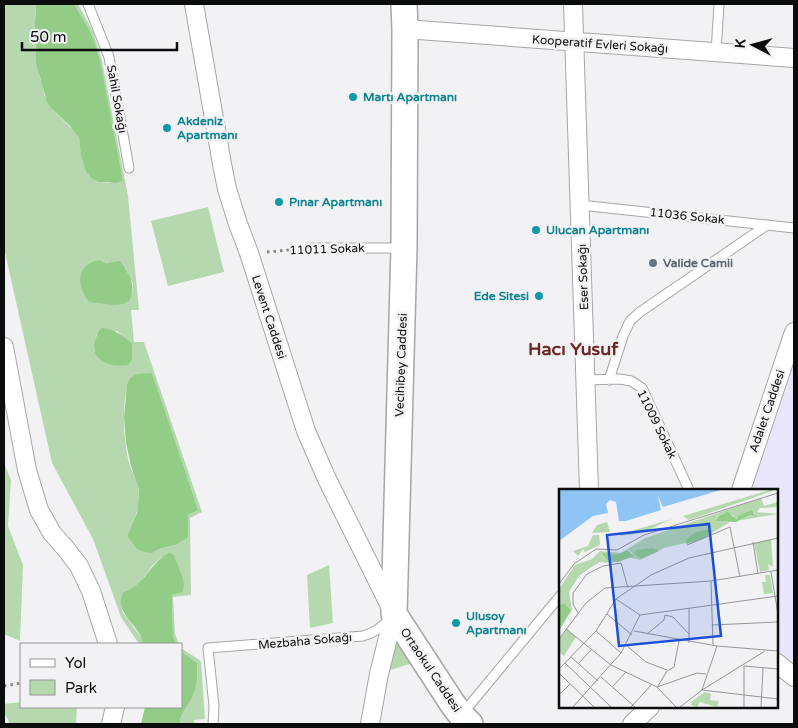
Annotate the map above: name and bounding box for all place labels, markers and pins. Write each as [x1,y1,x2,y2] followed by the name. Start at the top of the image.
[363,90,457,105] place label: Martı Apartmanı
[347,91,359,103] marker: Martı Apartmanı
[177,114,237,143] place label: Akdeniz Apartmanı
[161,122,173,134] marker: Akdeniz Apartmanı
[289,195,382,210] place label: Pınar Apartmanı
[273,196,285,208] marker: Pınar Apartmanı
[546,223,649,238] place label: Ulucan Apartmanı
[530,224,542,236] marker: Ulucan Apartmanı
[663,256,733,270] place label: Valide Camii
[647,257,659,269] marker: Valide Camii
[474,289,529,303] place label: Ede Sitesi
[533,290,545,302] marker: Ede Sitesi
[466,609,526,638] place label: Ulusoy Apartmanı
[450,617,462,629] marker: Ulusoy Apartmanı

